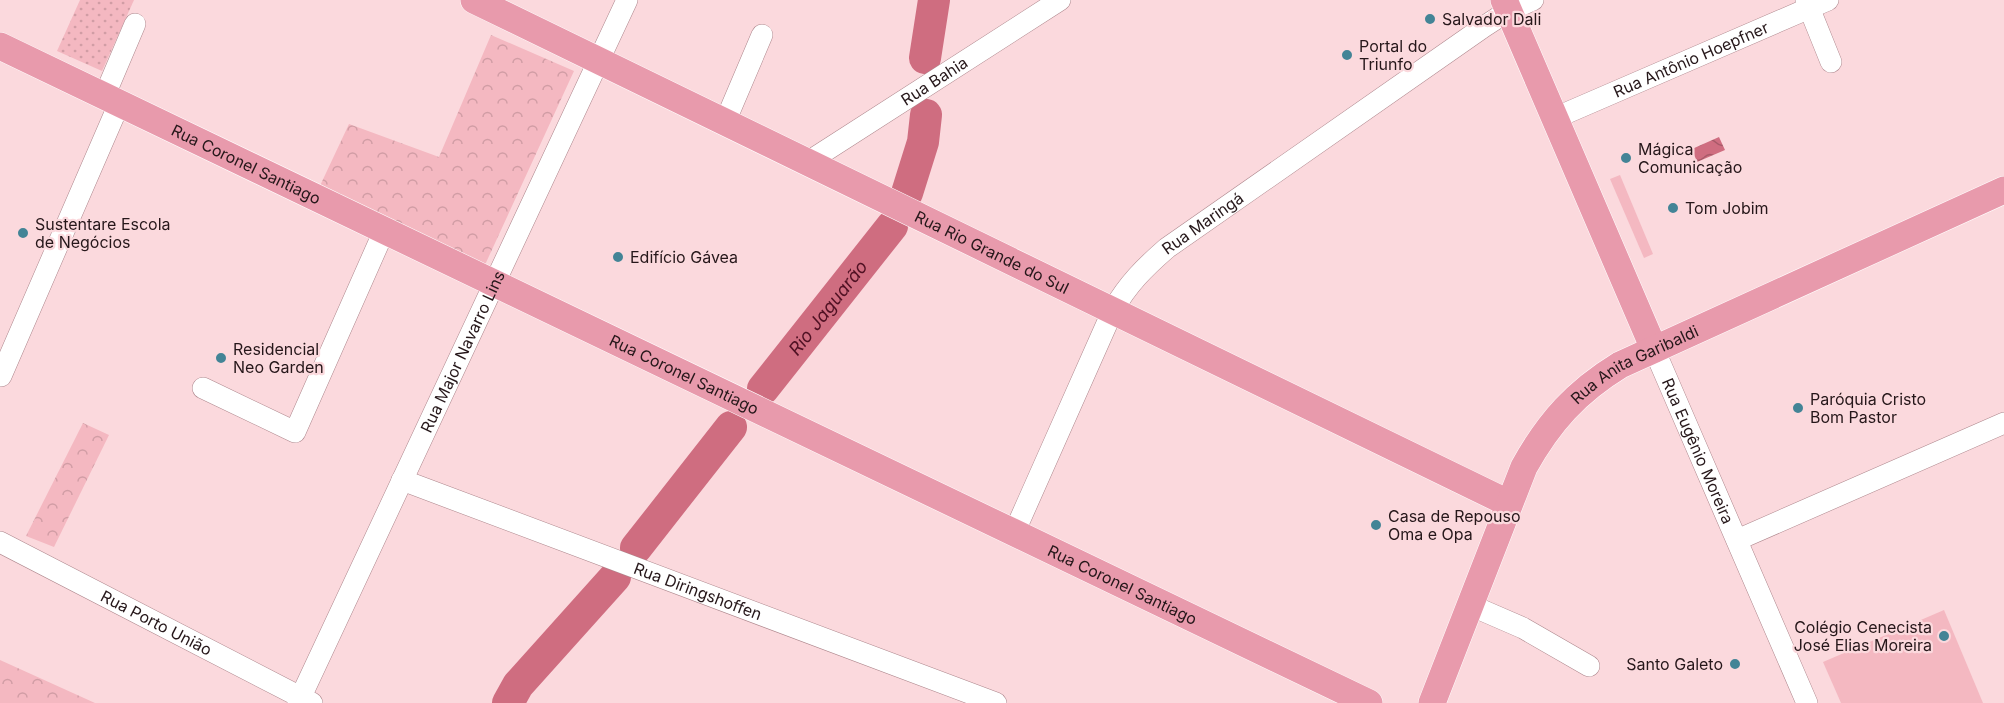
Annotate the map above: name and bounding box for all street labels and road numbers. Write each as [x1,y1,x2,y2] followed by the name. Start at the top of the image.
[1610,17,1772,102] street label: Rua Antônio Hoepfner
[897,52,971,110] street label: Rua Bahia
[168,120,324,208] street label: Rua Coronel Santiago
[1158,188,1247,259] street label: Rua Maringá
[912,206,1072,298] street label: Rua Rio Grande do Sul
[416,267,509,436] street label: Rua Major Navarro Lins
[1566,321,1701,408] street label: Rua Anita Garibaldi
[606,330,762,419] street label: Rua Coronel Santiago
[1658,375,1738,527] street label: Rua Eugênio Moreira
[1045,540,1200,629] street label: Rua Coronel Santiago
[631,558,765,624] street label: Rua Diringshoffen
[97,586,215,660] street label: Rua Porto União

